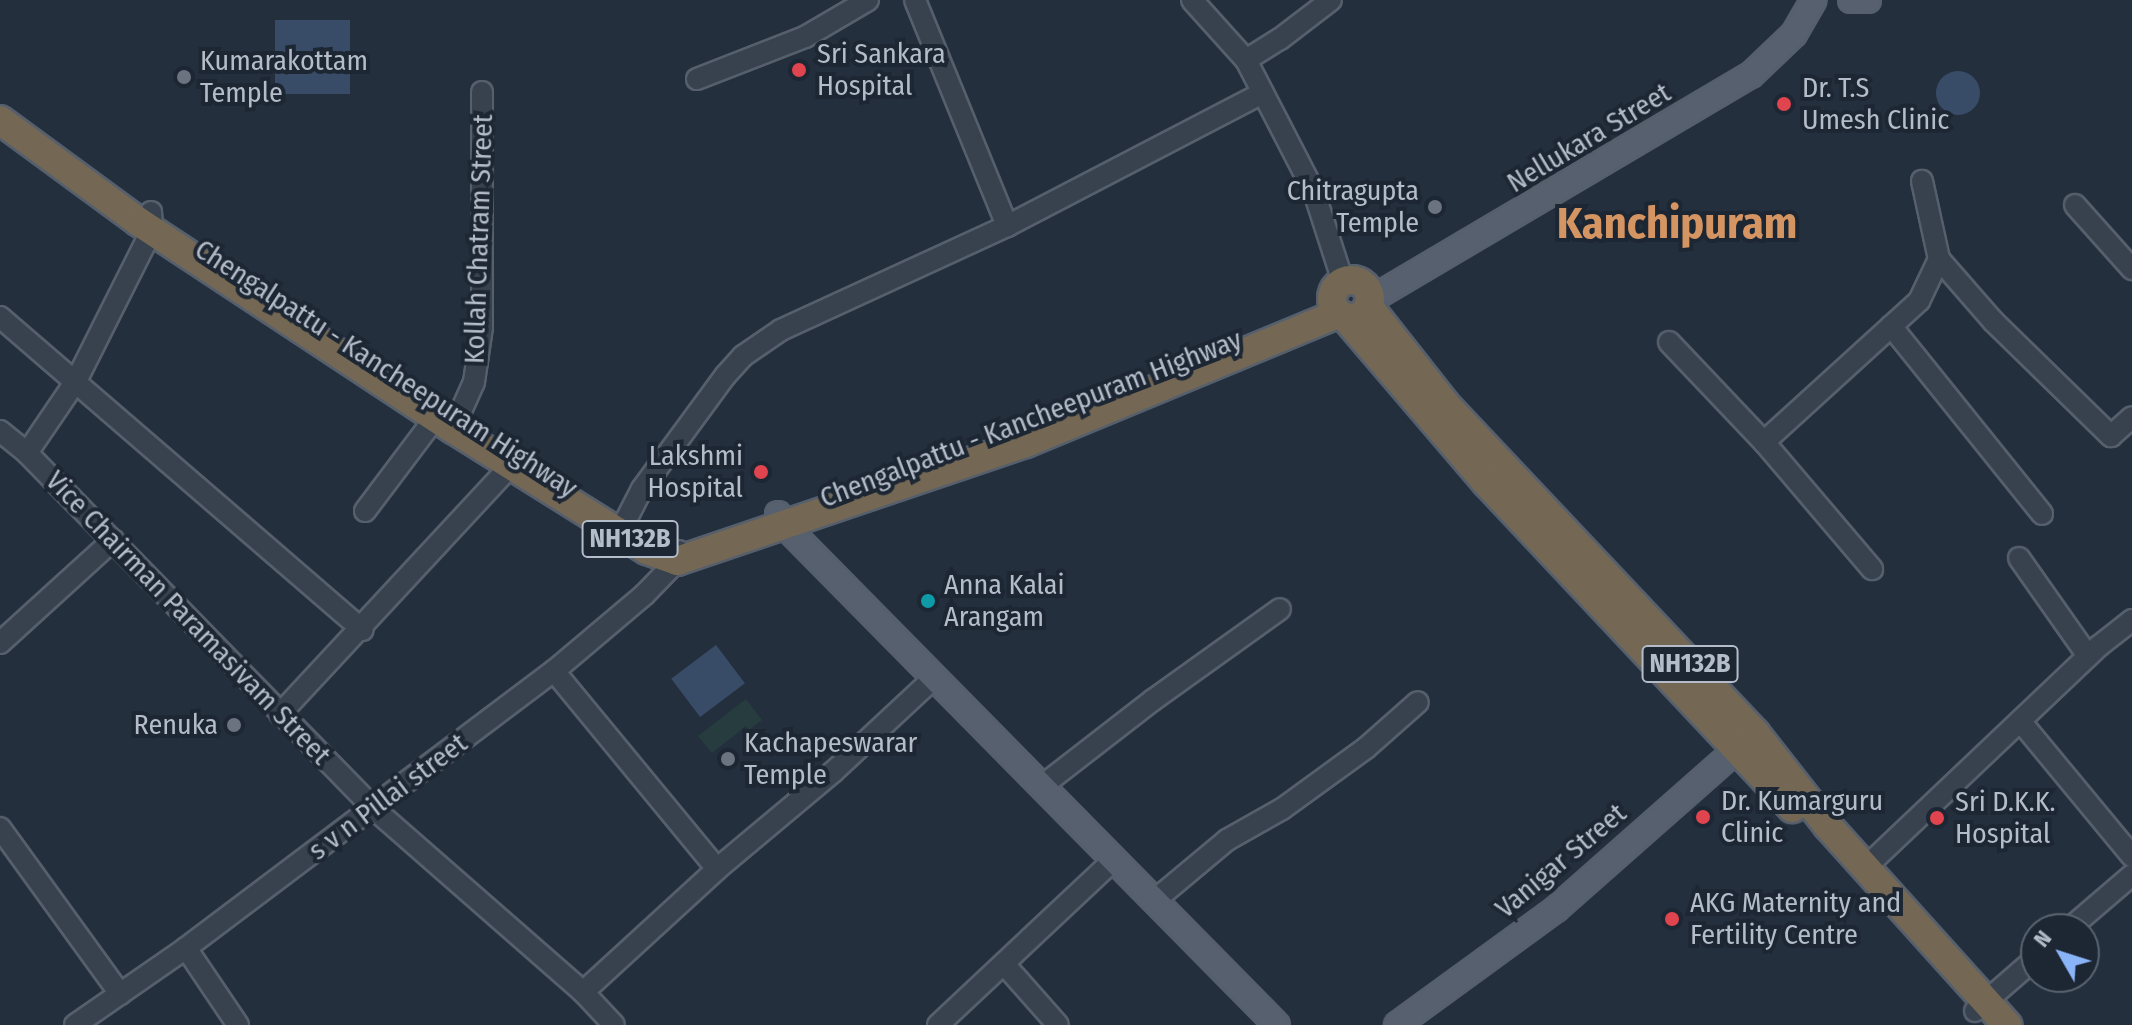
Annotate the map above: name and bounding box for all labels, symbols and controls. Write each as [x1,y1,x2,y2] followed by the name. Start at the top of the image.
[817,37,946,103] place label: Sri Sankara Hospital
[200,44,368,110] place label: Kumarakottam Temple
[788,59,810,81] marker: Sri Sankara Hospital
[175,68,193,86] marker: Kumarakottam Temple
[1802,71,1949,137] place label: Dr. T.S Umesh Clinic
[1501,76,1677,200] street label: Nellukara Street
[1773,93,1795,115] marker: Dr. T.S Umesh Clinic
[458,113,500,365] street label: Kollah Chatram Street
[1287,174,1419,240] place label: Chitragupta Temple
[1426,198,1444,216] marker: Chitragupta Temple
[1557,198,1797,250] district label: Kanchipuram
[189,233,583,505] street label: Chengalpattu - Kancheepuram Highway
[815,323,1247,515] street label: Chengalpattu - Kancheepuram Highway
[648,439,743,505] place label: Lakshmi Hospital
[750,461,772,483] marker: Lakshmi Hospital
[39,464,337,772] street label: Vice Chairman Paramasivam Street
[580,517,680,561] road number: NH132B
[944,568,1065,634] place label: Anna Kalai Arangam
[919,592,937,610] marker: Anna Kalai Arangam
[1640,642,1740,686] road number: NH132B
[134,708,218,742] place label: Renuka
[225,716,243,734] marker: Renuka
[744,726,917,792] place label: Kachapeswarar Temple
[302,727,474,867] street label: s v n Pillai street
[719,750,737,768] marker: Kachapeswarar Temple
[1721,784,1883,850] place label: Dr. Kumarguru Clinic
[1955,785,2055,851] place label: Sri D.K.K. Hospital
[1489,797,1633,925] street label: Vanigar Street
[1692,806,1714,828] marker: Dr. Kumarguru Clinic
[1926,807,1948,829] marker: Sri D.K.K. Hospital
[1690,886,1901,952] place label: AKG Maternity and Fertility Centre
[1661,908,1683,930] marker: AKG Maternity and Fertility Centre
[2020,913,2100,993] north arrow
[2028,925,2057,952] text: N

